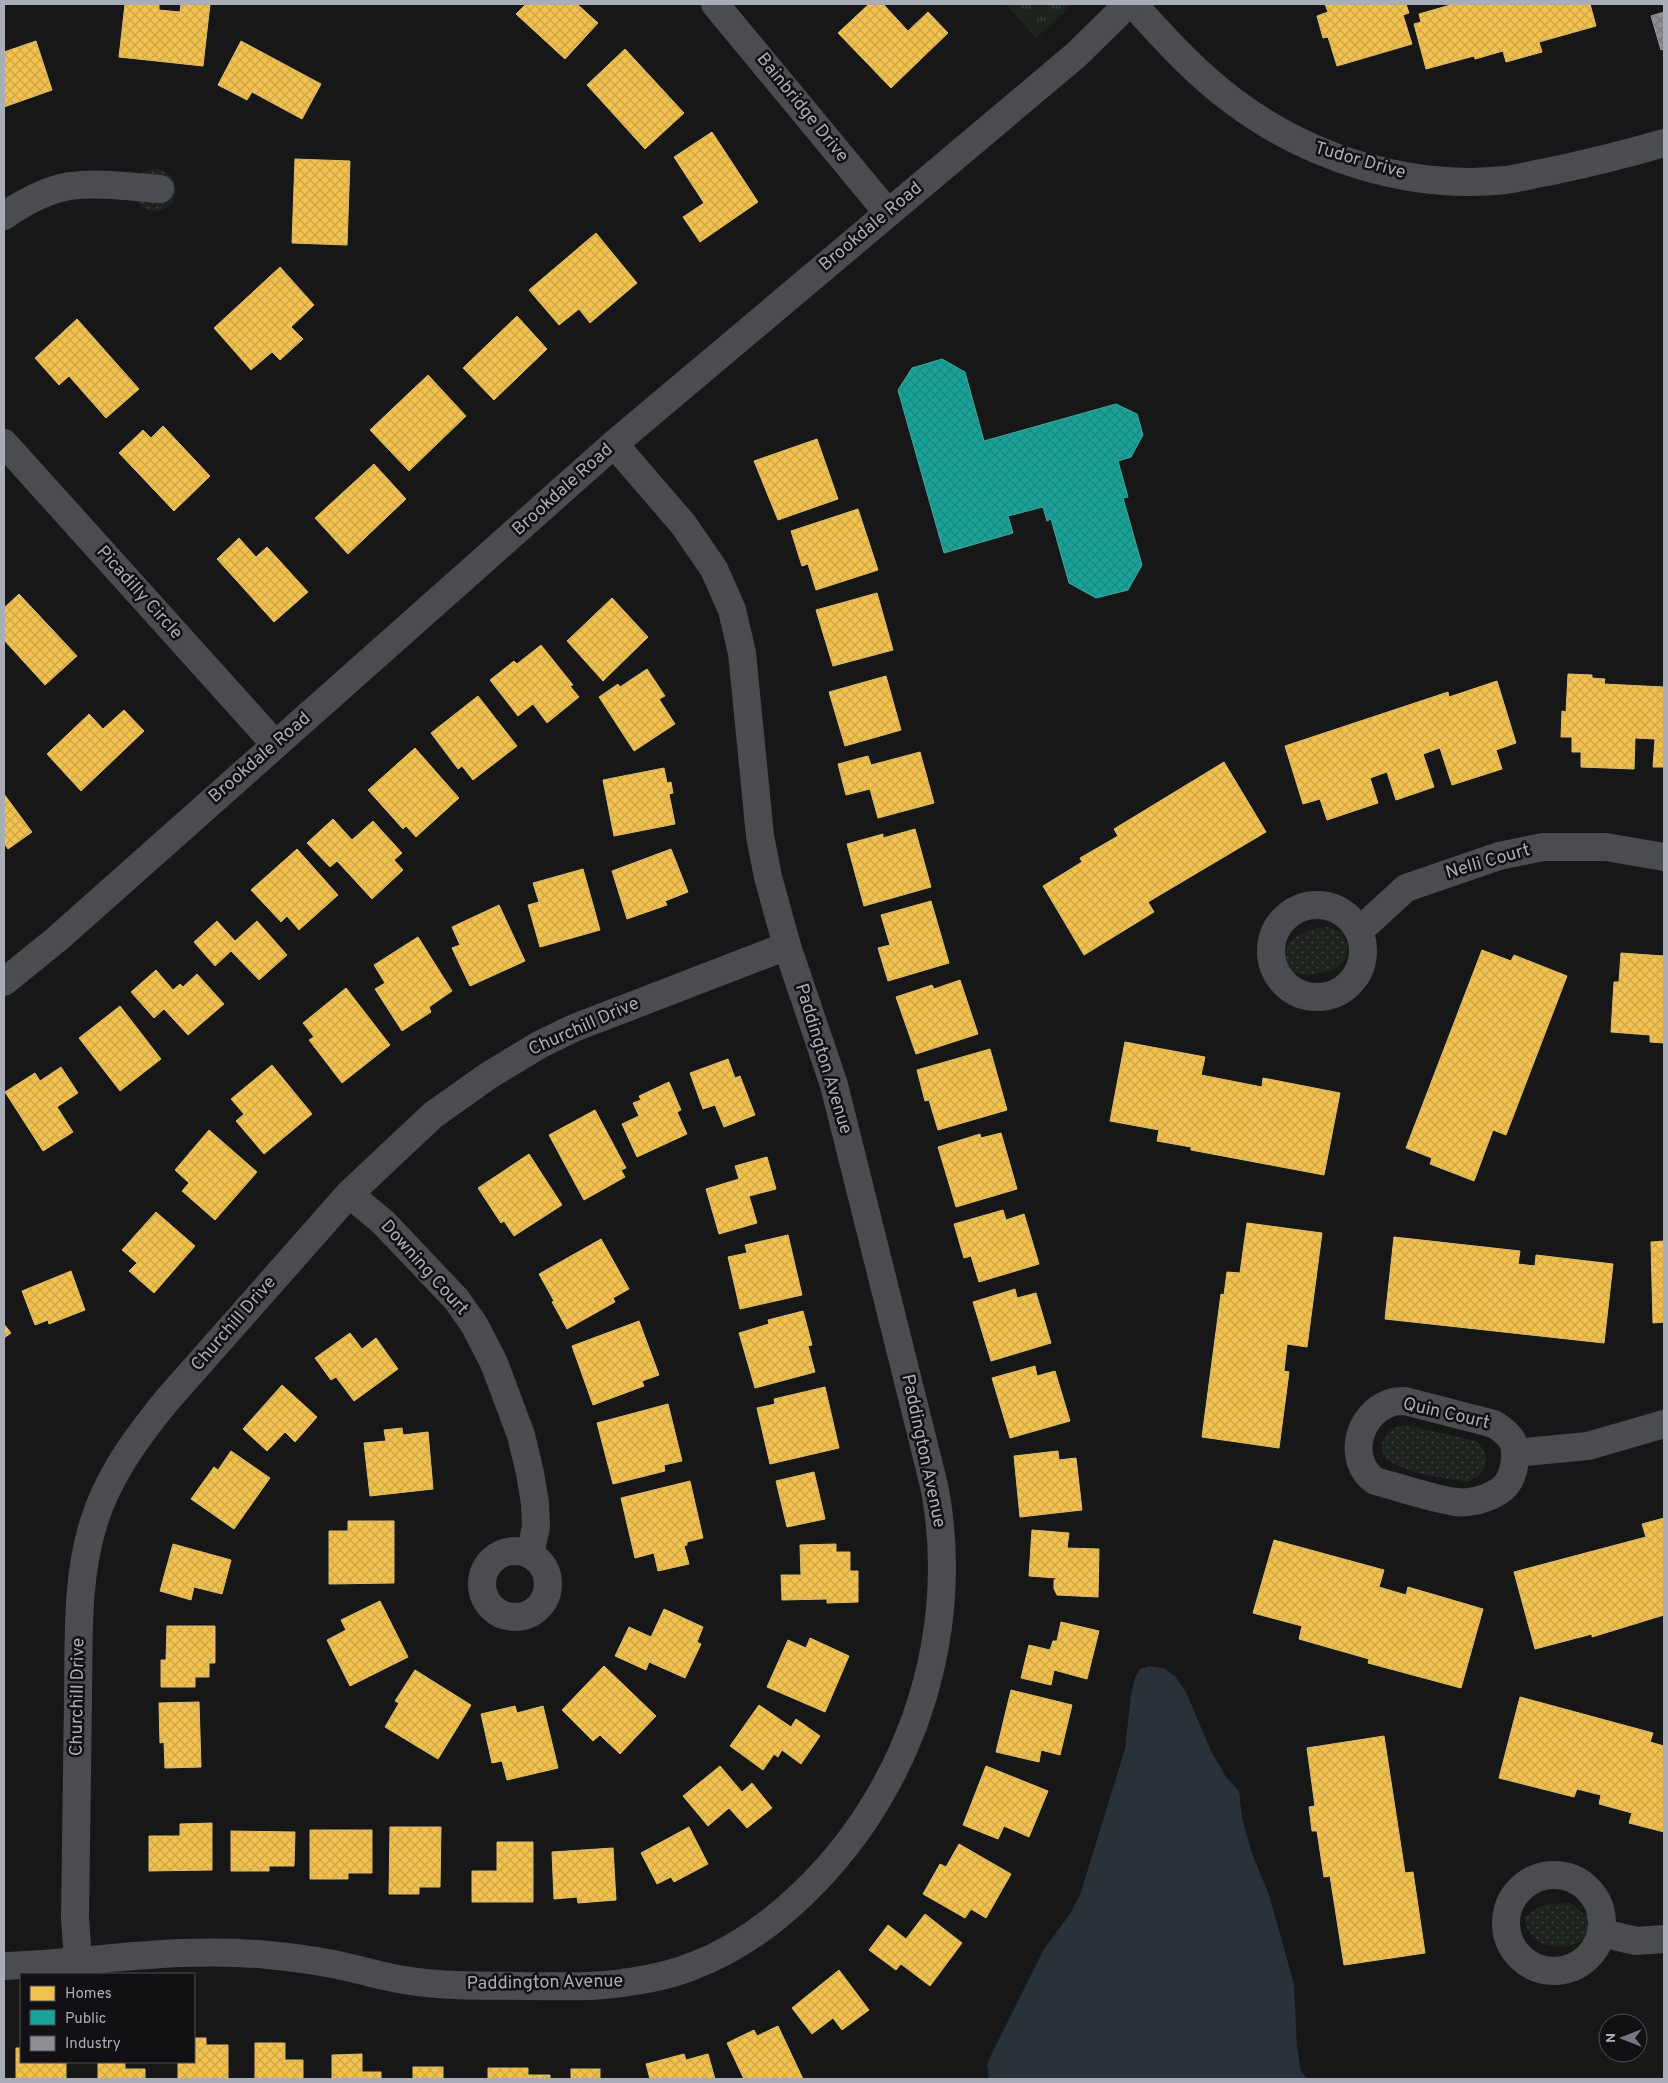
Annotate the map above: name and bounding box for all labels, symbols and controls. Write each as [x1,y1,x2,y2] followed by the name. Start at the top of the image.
[751,49,853,167] street label: Bainbridge Drive
[1312,137,1408,185] street label: Tudor Drive
[815,177,927,277] street label: Brookdale Road
[508,439,618,541] street label: Brookdale Road
[91,541,187,645] street label: Picadilly Circle
[204,707,316,809] street label: Brookdale Road
[1443,839,1533,885] street label: Nelli Court
[789,981,857,1137] street label: Paddington Avenue
[525,992,643,1062] street label: Churchill Drive
[375,1216,473,1320] street label: Downing Court
[186,1272,282,1376] street label: Churchill Drive
[895,1372,951,1530] street label: Paddington Avenue
[1400,1393,1492,1435] street label: Quin Court
[65,1638,91,1756] street label: Churchill Drive
[467,1970,623,1996] street label: Paddington Avenue
[20,1973,195,2063] legend
[65,1985,112,2004] text: Homes
[65,2010,106,2029] text: Public
[1598,2013,1648,2063] north arrow
[1603,2033,1620,2043] text: N
[65,2035,121,2054] text: Industry

